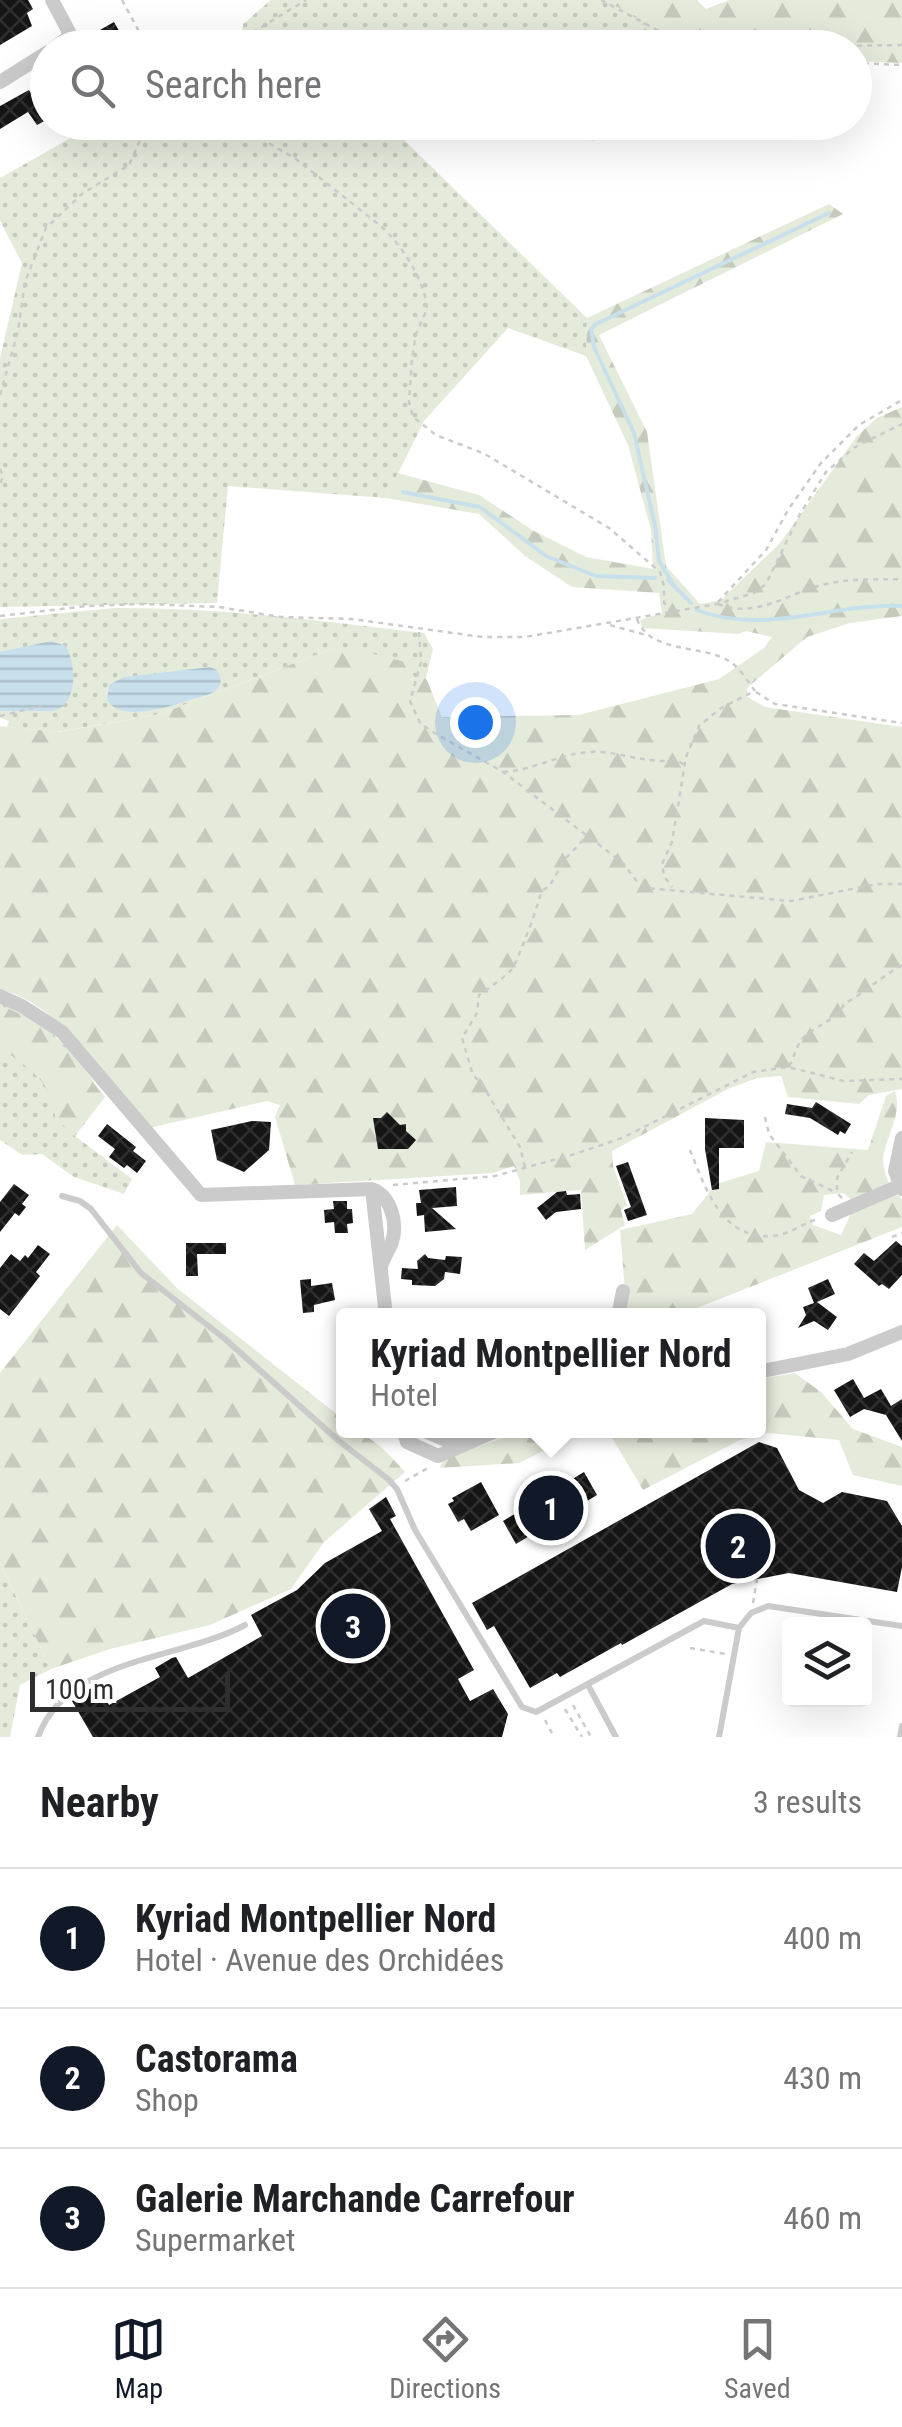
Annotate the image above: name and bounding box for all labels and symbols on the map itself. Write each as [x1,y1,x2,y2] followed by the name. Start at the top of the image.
[450,697,501,748] your location
[518,1470,584,1546] pin: 1
[706,1508,770,1584] pin: 2
[320,1588,386,1664] pin: 3
[30,1667,230,1712] scale bar

